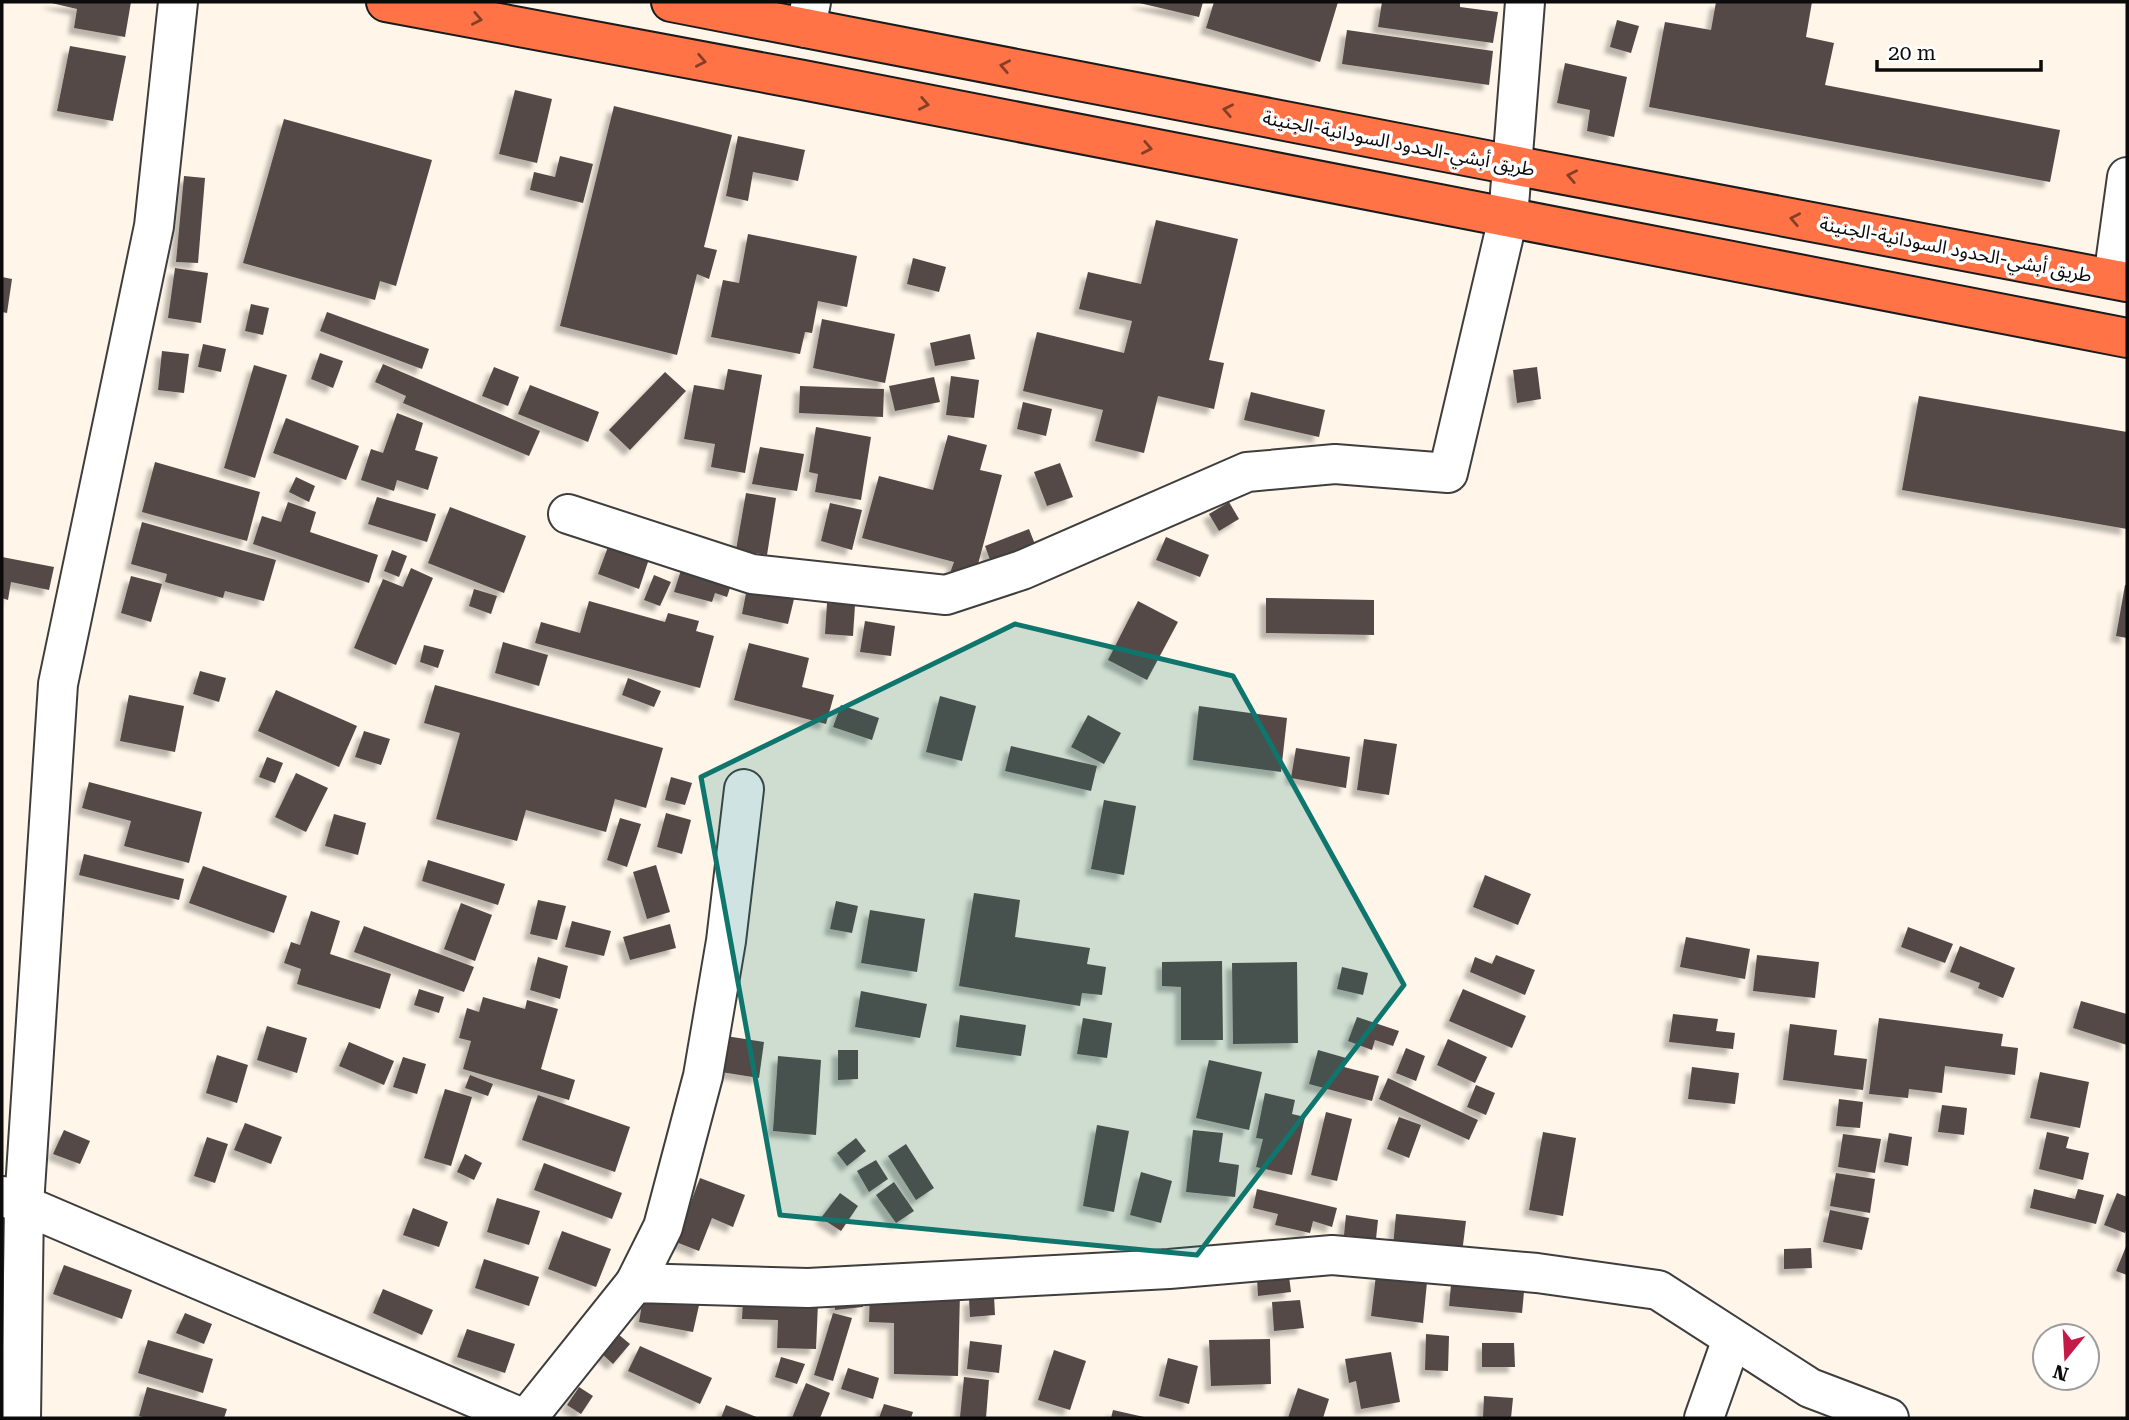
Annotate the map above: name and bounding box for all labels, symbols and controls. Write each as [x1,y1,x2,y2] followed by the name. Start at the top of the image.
[471,11,483,26] one-way arrow
[1877,28,2042,72] scale bar
[1888,41,1936,65] text: 20 m
[695,53,707,68] one-way arrow
[999,60,1011,75] one-way arrow
[918,96,930,111] one-way arrow
[1222,103,1234,118] one-way arrow
[1260,106,1537,185] street label: طريق أبشي-الحدود السودانية-الجنينة
[1141,139,1153,154] one-way arrow
[1566,170,1578,185] one-way arrow
[1789,212,1801,227] one-way arrow
[1817,212,2094,291] street label: طريق أبشي-الحدود السودانية-الجنينة
[2031,1322,2101,1392] north arrow
[2050,1359,2071,1386] text: N

